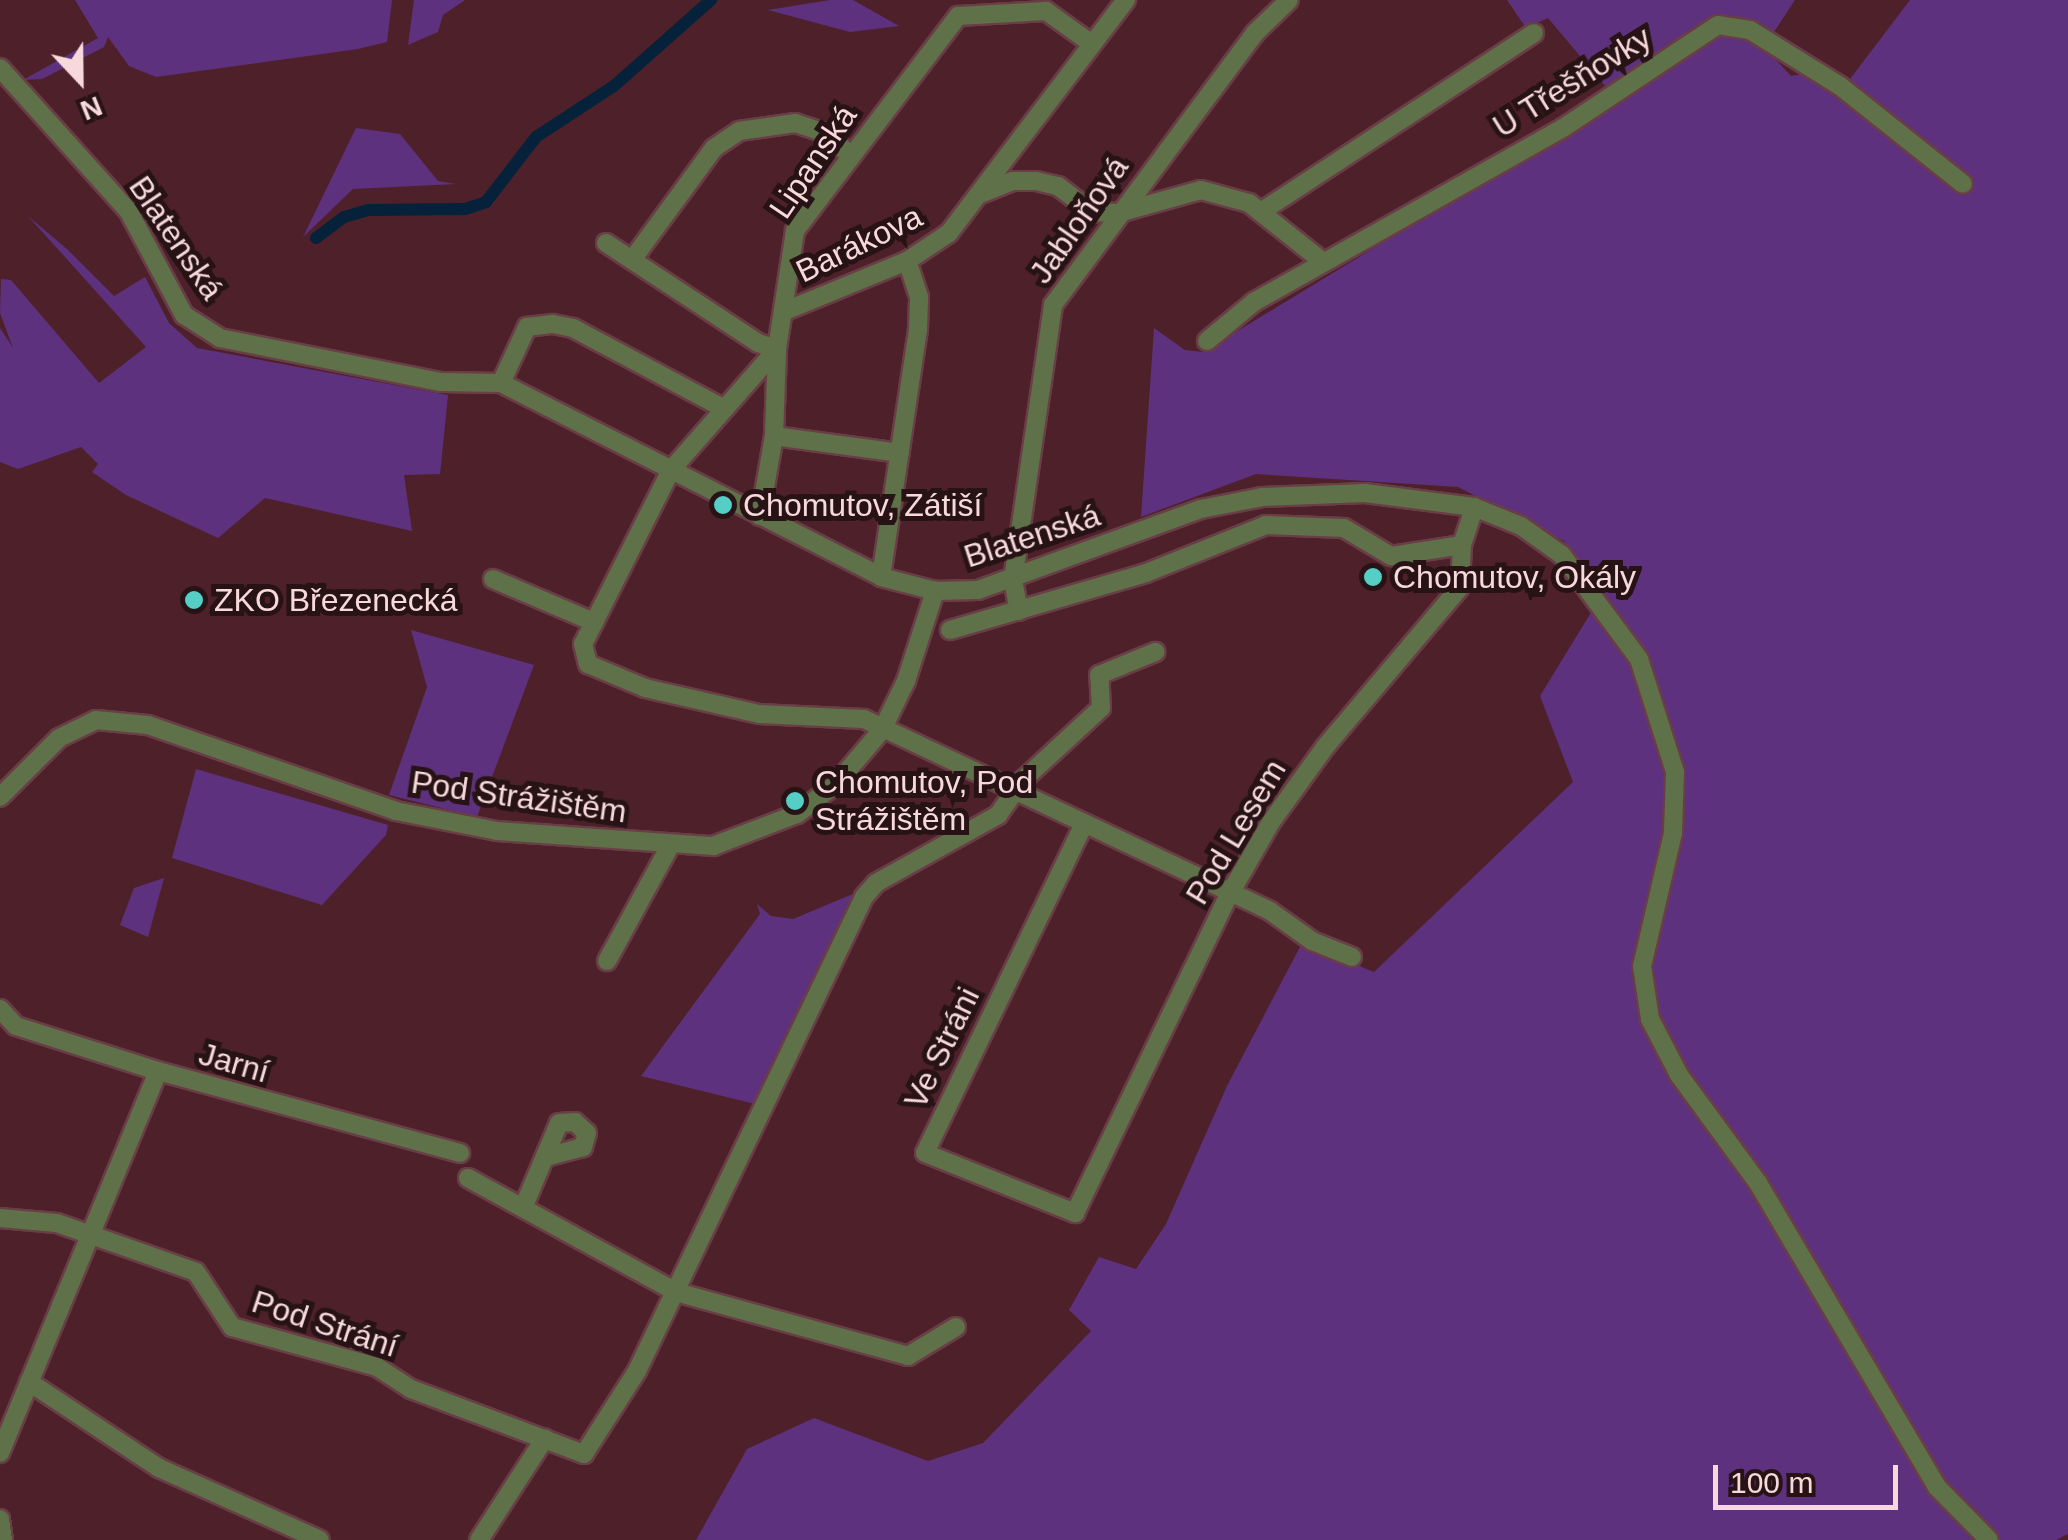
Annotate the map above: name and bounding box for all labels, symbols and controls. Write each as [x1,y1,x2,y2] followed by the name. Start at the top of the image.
[1486,18,1658,146] street label: U Třešňovky
[30,30,130,130] north arrow
[76,90,107,126] text: N
[761,98,865,226] street label: Lipanská
[1021,149,1137,291] street label: Jabloňová
[121,169,231,307] street label: Blatenská
[790,197,928,291] street label: Barákova
[743,486,982,524] place label: Chomutov, Zátiší
[712,494,734,516] marker: Chomutov, Zátiší
[959,496,1105,576] street label: Blatenská
[1393,558,1636,596] place label: Chomutov, Okály
[1362,566,1384,588] marker: Chomutov, Okály
[214,581,458,619] place label: ZKO Březenecká
[183,589,205,611] marker: ZKO Březenecká
[1178,753,1294,911] street label: Pod Lesem
[409,763,629,831] street label: Pod Strážištěm
[815,764,1033,839] place label: Chomutov, Pod Strážištěm
[784,790,806,812] marker: Chomutov, Pod Strážištěm
[896,981,988,1115] street label: Ve Stráni
[195,1035,273,1091] street label: Jarní
[247,1282,403,1366] street label: Pod Strání
[1718,1445,1903,1507] scale bar
[1730,1466,1813,1499] text: 100 m

